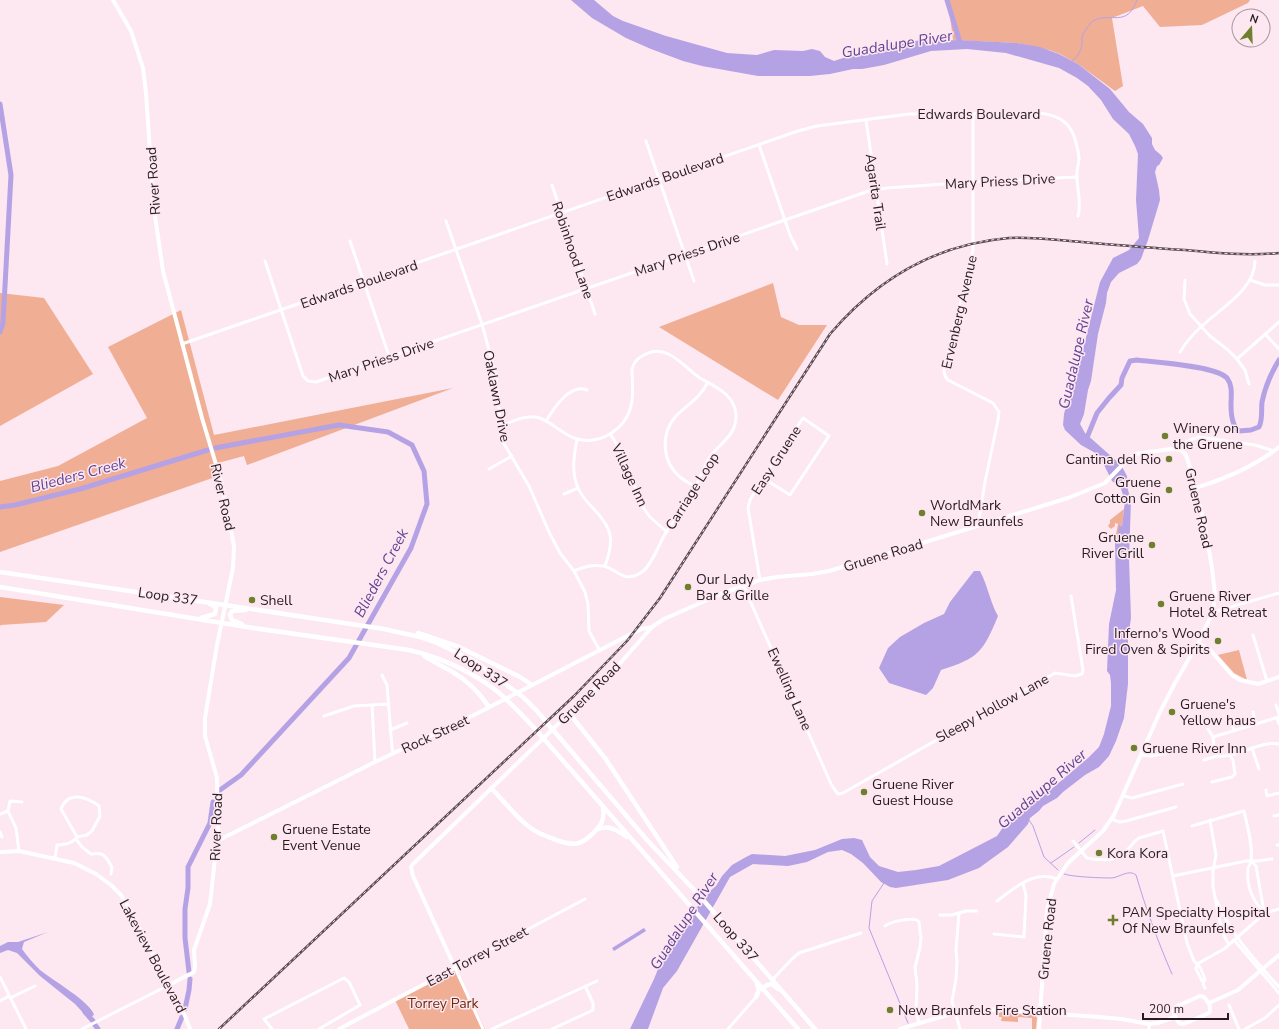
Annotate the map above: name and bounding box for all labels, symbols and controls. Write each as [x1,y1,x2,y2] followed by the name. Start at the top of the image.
[1231,8,1271,48] north arrow
[1248,11,1260,27] text: N
[840,25,954,63] water label: Guadalupe River
[918,105,1040,124] street label: Edwards Boulevard
[142,146,165,216] street label: River Road
[604,148,726,206] street label: Edwards Boulevard
[861,153,890,232] street label: Agarita Trail
[944,169,1056,194] street label: Mary Priess Drive
[547,199,598,302] street label: Robinhood Lane
[632,228,742,281] street label: Mary Priess Drive
[937,253,982,371] street label: Ervenberg Avenue
[298,255,420,313] street label: Edwards Boulevard
[1054,297,1098,411] water label: Guadalupe River
[326,334,436,387] street label: Mary Priess Drive
[478,349,515,444] street label: Oaklawn Drive
[1173,419,1243,454] place label: Winery on the Gruene
[747,422,806,498] street label: Easy Gruene
[1160,431,1170,441] marker: Winery on the Gruene
[606,440,652,510] street label: Village Inn
[661,449,724,534] street label: Carriage Loop
[1066,450,1161,469] place label: Cantina del Rio
[28,453,128,497] water label: Blieders Creek
[1164,454,1174,464] marker: Cantina del Rio
[206,462,239,533] street label: River Road
[1180,466,1217,550] street label: Gruene Road
[1094,473,1161,508] place label: Gruene Cotton Gin
[1164,485,1174,495] marker: Gruene Cotton Gin
[930,496,1024,531] place label: WorldMark New Braunfels
[917,508,927,518] marker: WorldMark New Braunfels
[349,525,413,621] water label: Blieders Creek
[1082,528,1145,563] place label: Gruene River Grill
[841,534,925,577] street label: Gruene Road
[1147,540,1157,550] marker: Gruene River Grill
[696,570,769,605] place label: Our Lady Bar & Grille
[683,582,693,592] marker: Our Lady Bar & Grille
[137,583,199,610] street label: Loop 337
[1169,587,1267,622] place label: Gruene River Hotel & Retreat
[260,591,293,610] place label: Shell
[247,595,257,605] marker: Shell
[1156,599,1166,609] marker: Gruene River Hotel & Retreat
[1085,624,1210,659] place label: Inferno's Wood Fired Oven & Spirits
[1213,636,1223,646] marker: Inferno's Wood Fired Oven & Spirits
[450,644,511,693] street label: Loop 337
[763,645,816,734] street label: Ewelling Lane
[554,658,625,729] street label: Gruene Road
[932,669,1052,747] street label: Sleepy Hollow Lane
[1179,695,1256,730] place label: Gruene's Yellow haus
[1167,707,1177,717] marker: Gruene's Yellow haus
[398,711,472,758] street label: Rock Street
[1142,739,1247,758] place label: Gruene River Inn
[1129,743,1139,753] marker: Gruene River Inn
[993,744,1091,833] water label: Guadalupe River
[872,775,954,810] place label: Gruene River Guest House
[859,787,869,797] marker: Gruene River Guest House
[206,793,227,862] street label: River Road
[282,820,371,855] place label: Gruene Estate Event Venue
[269,832,279,842] marker: Gruene Estate Event Venue
[1107,844,1168,863] place label: Kora Kora
[1094,848,1104,858] marker: Kora Kora
[645,868,723,973] water label: Guadalupe River
[114,896,191,1017] street label: Lakeview Boulevard
[1034,897,1061,981] street label: Gruene Road
[1122,903,1271,938] place label: PAM Specialty Hospital Of New Braunfels
[709,908,762,966] street label: Loop 337
[1107,914,1119,926] marker: PAM Specialty Hospital Of New Braunfels
[423,922,531,991] street label: East Torrey Street
[407,994,480,1013] park label: Torrey Park
[1143,995,1228,1021] scale bar
[898,1001,1067,1020] place label: New Braunfels Fire Station
[1149,1001,1184,1017] text: 200 m
[885,1005,895,1015] marker: New Braunfels Fire Station

